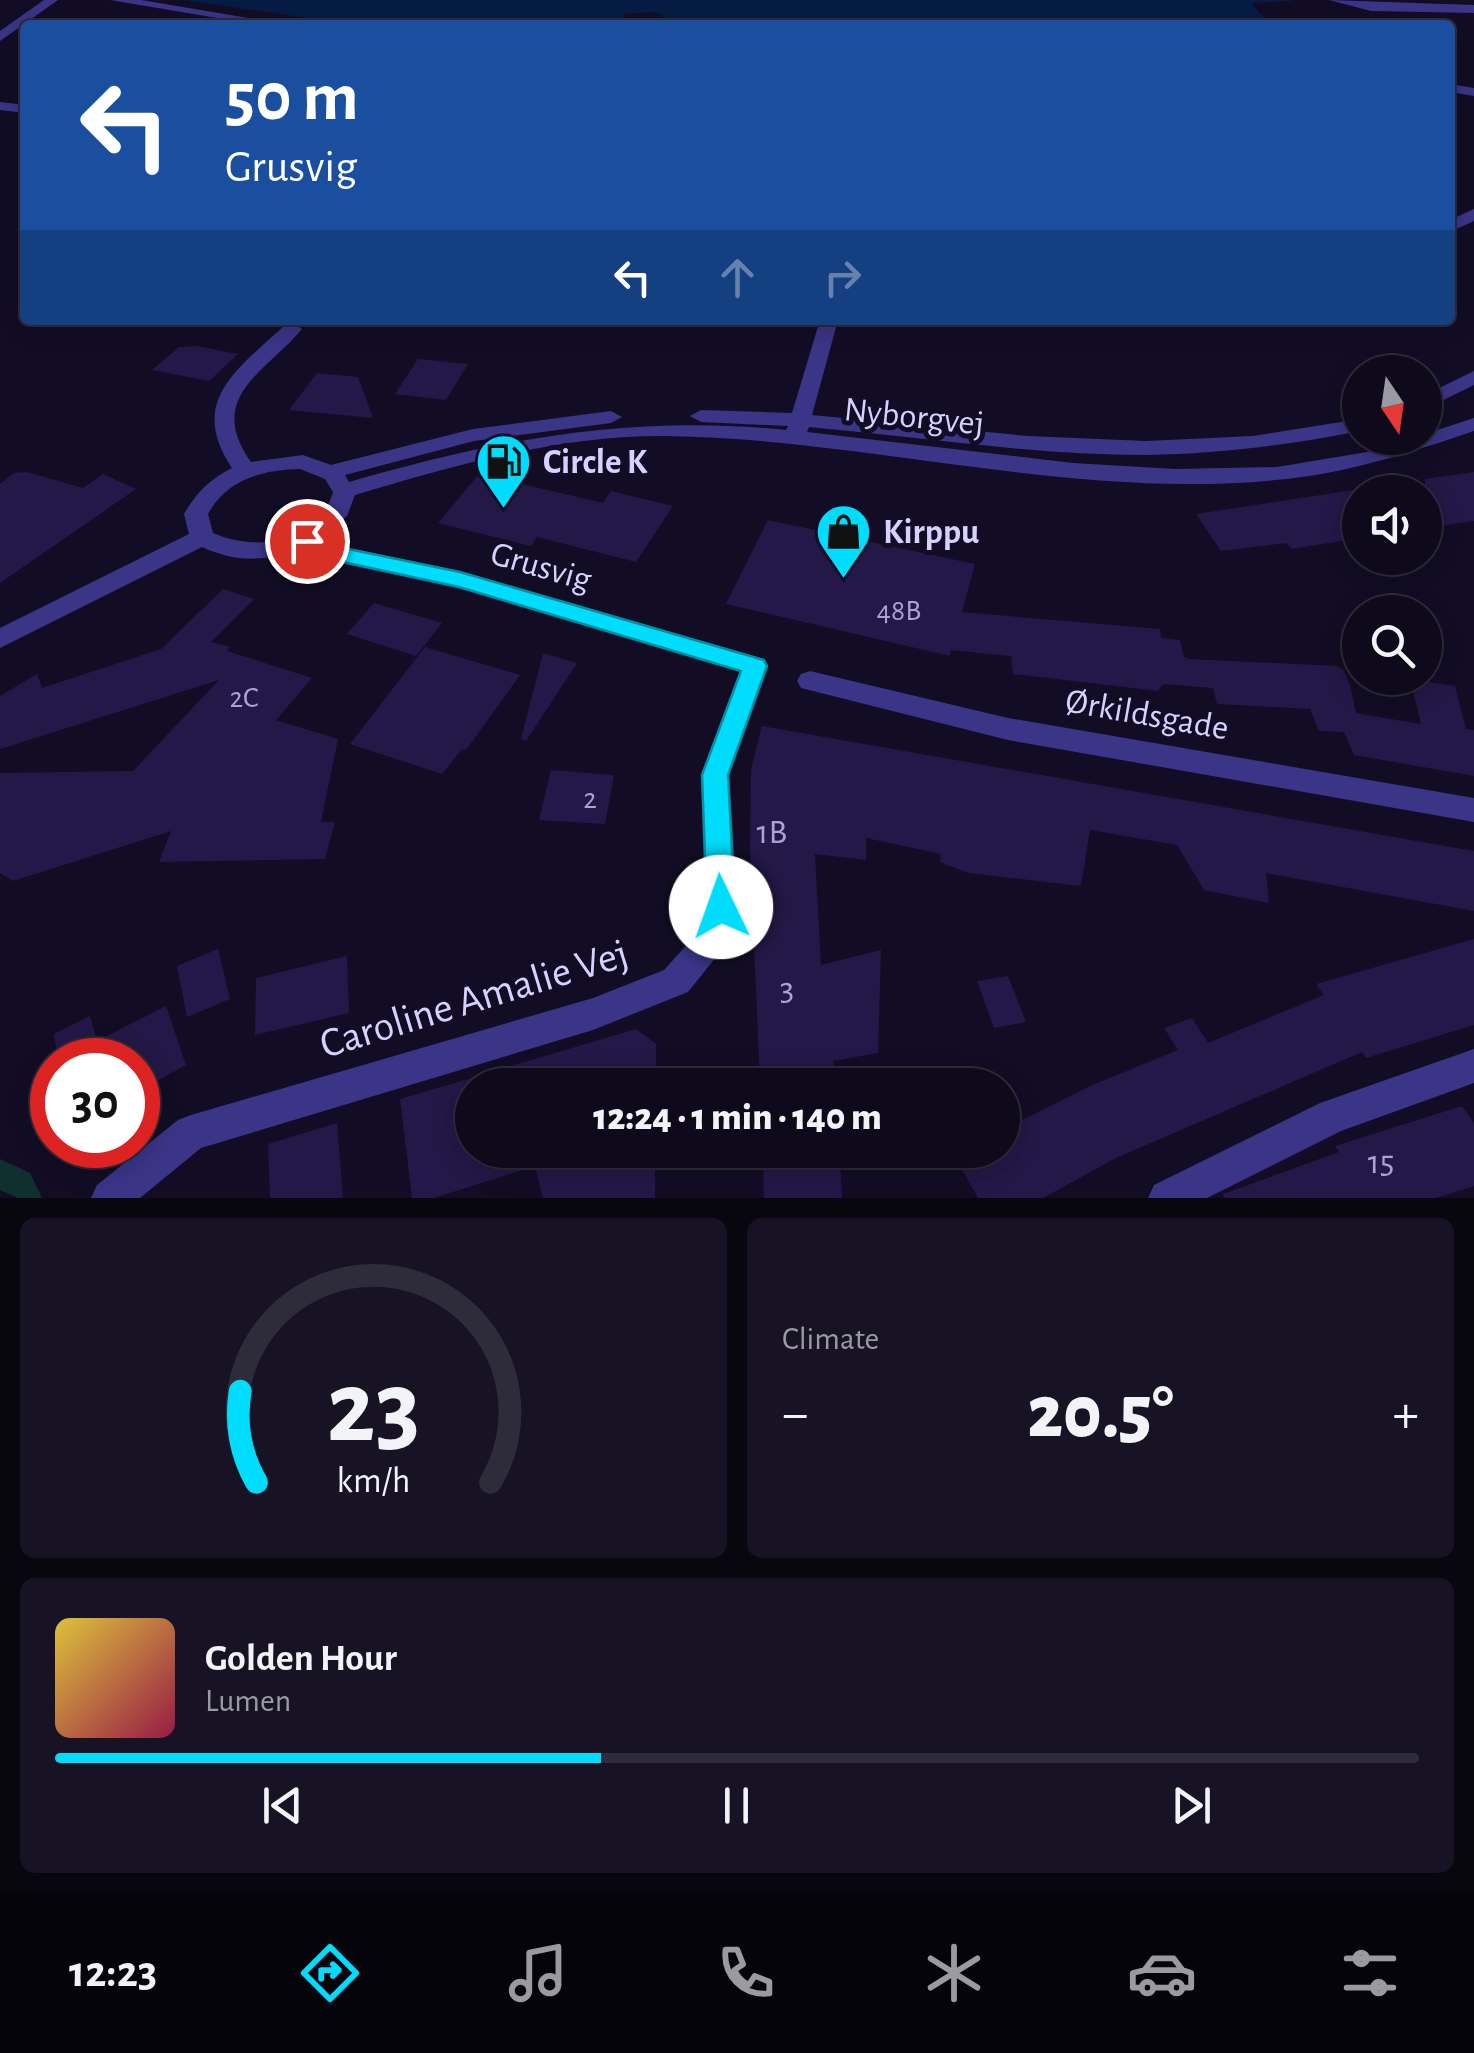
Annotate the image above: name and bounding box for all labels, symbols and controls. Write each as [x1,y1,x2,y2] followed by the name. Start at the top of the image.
[60,60,190,190] icon: left
[225,63,359,133] text: 50 m
[225,145,357,190] text: Grusvig
[605,250,660,305] icon: left
[710,250,765,305] icon: ahead
[815,250,870,305] icon: right
[1342,355,1442,455] north arrow
[1342,355,1442,695] map controls
[842,392,986,442] street label: Nyborgvej
[474,432,534,511] fuel station icon: Circle K
[543,445,648,480] place label: Circle K
[1342,475,1442,575] button: sound
[265,499,350,584] pin
[814,502,874,581] shop icon: Kirppu
[280,514,335,569] icon: arrive
[883,515,979,550] place label: Kirppu
[487,536,595,598] street label: Grusvig
[1342,595,1442,695] button: search
[877,596,921,626] house number: 48B
[229,683,259,713] house number: 2C
[1063,683,1231,747] street label: Ørkildsgade
[583,784,597,814] house number: 2
[757,815,787,850] house number: 1B
[669,855,773,959] position arrow
[315,932,633,1066] street label: Caroline Amalie Vej
[780,972,794,1007] house number: 3
[30,1038,160,1168] speed limit sign: 30
[593,1099,882,1137] text: 12:24 · 1 min · 140 m
[1368,1145,1394,1180] house number: 15
[782,1323,879,1355] text: Climate
[327,1357,420,1461] text: 23
[1027,1376,1174,1451] text: 20.5°
[782,1387,808,1442] text: −
[1393,1387,1419,1442] text: +
[337,1463,410,1499] text: km/h
[205,1640,397,1678] text: Golden Hour
[205,1685,291,1717] text: Lumen
[255,1778,310,1833] icon: previous
[709,1778,764,1833] icon: pause
[1164,1778,1219,1833] icon: next
[295,1938,365,2008] icon: directions
[503,1938,573,2008] icon: music
[711,1938,781,2008] icon: phone
[919,1938,989,2008] icon: climate
[1127,1938,1197,2008] icon: car
[1335,1938,1405,2008] icon: filters
[69,1950,157,1995] text: 12:23

